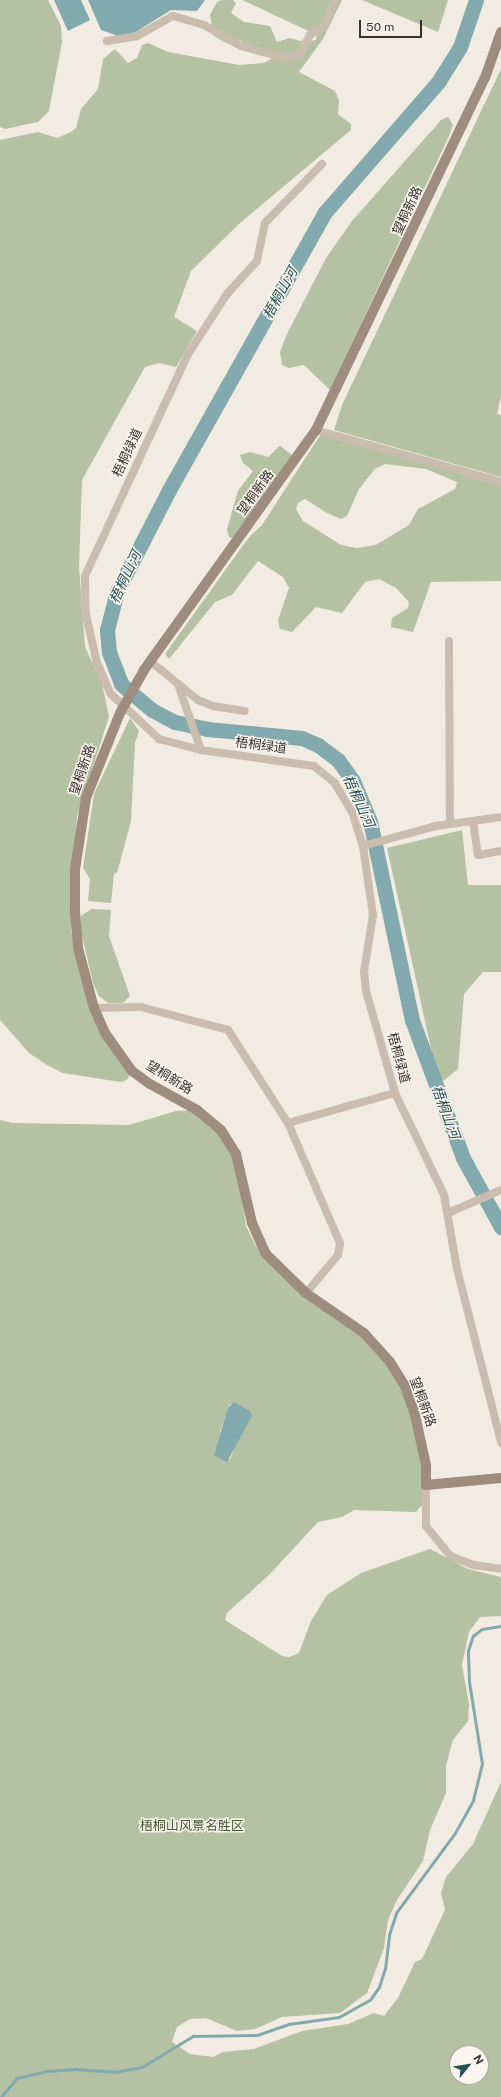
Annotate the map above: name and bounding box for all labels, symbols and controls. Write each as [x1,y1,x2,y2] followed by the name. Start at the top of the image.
[361,12,424,38] scale bar
[366,20,394,34] text: 50 m
[390,184,426,238] street label: 望桐新路
[259,264,301,322] water label: 梧桐山河
[110,426,146,480] street label: 梧桐绿道
[234,467,278,519] street label: 望桐新路
[106,548,144,606] water label: 梧桐山河
[234,735,288,757] street label: 梧桐绿道
[67,743,99,797] street label: 望桐新路
[340,772,378,830] water label: 梧桐山河
[384,1031,412,1085] street label: 梧桐绿道
[143,1058,195,1098] street label: 望桐新路
[429,1083,463,1141] water label: 梧桐山河
[406,1375,438,1429] street label: 望桐新路
[140,1818,244,1834] park label: 梧桐山风景名胜区
[449,2045,489,2085] north arrow
[471,2053,486,2066] text: N

